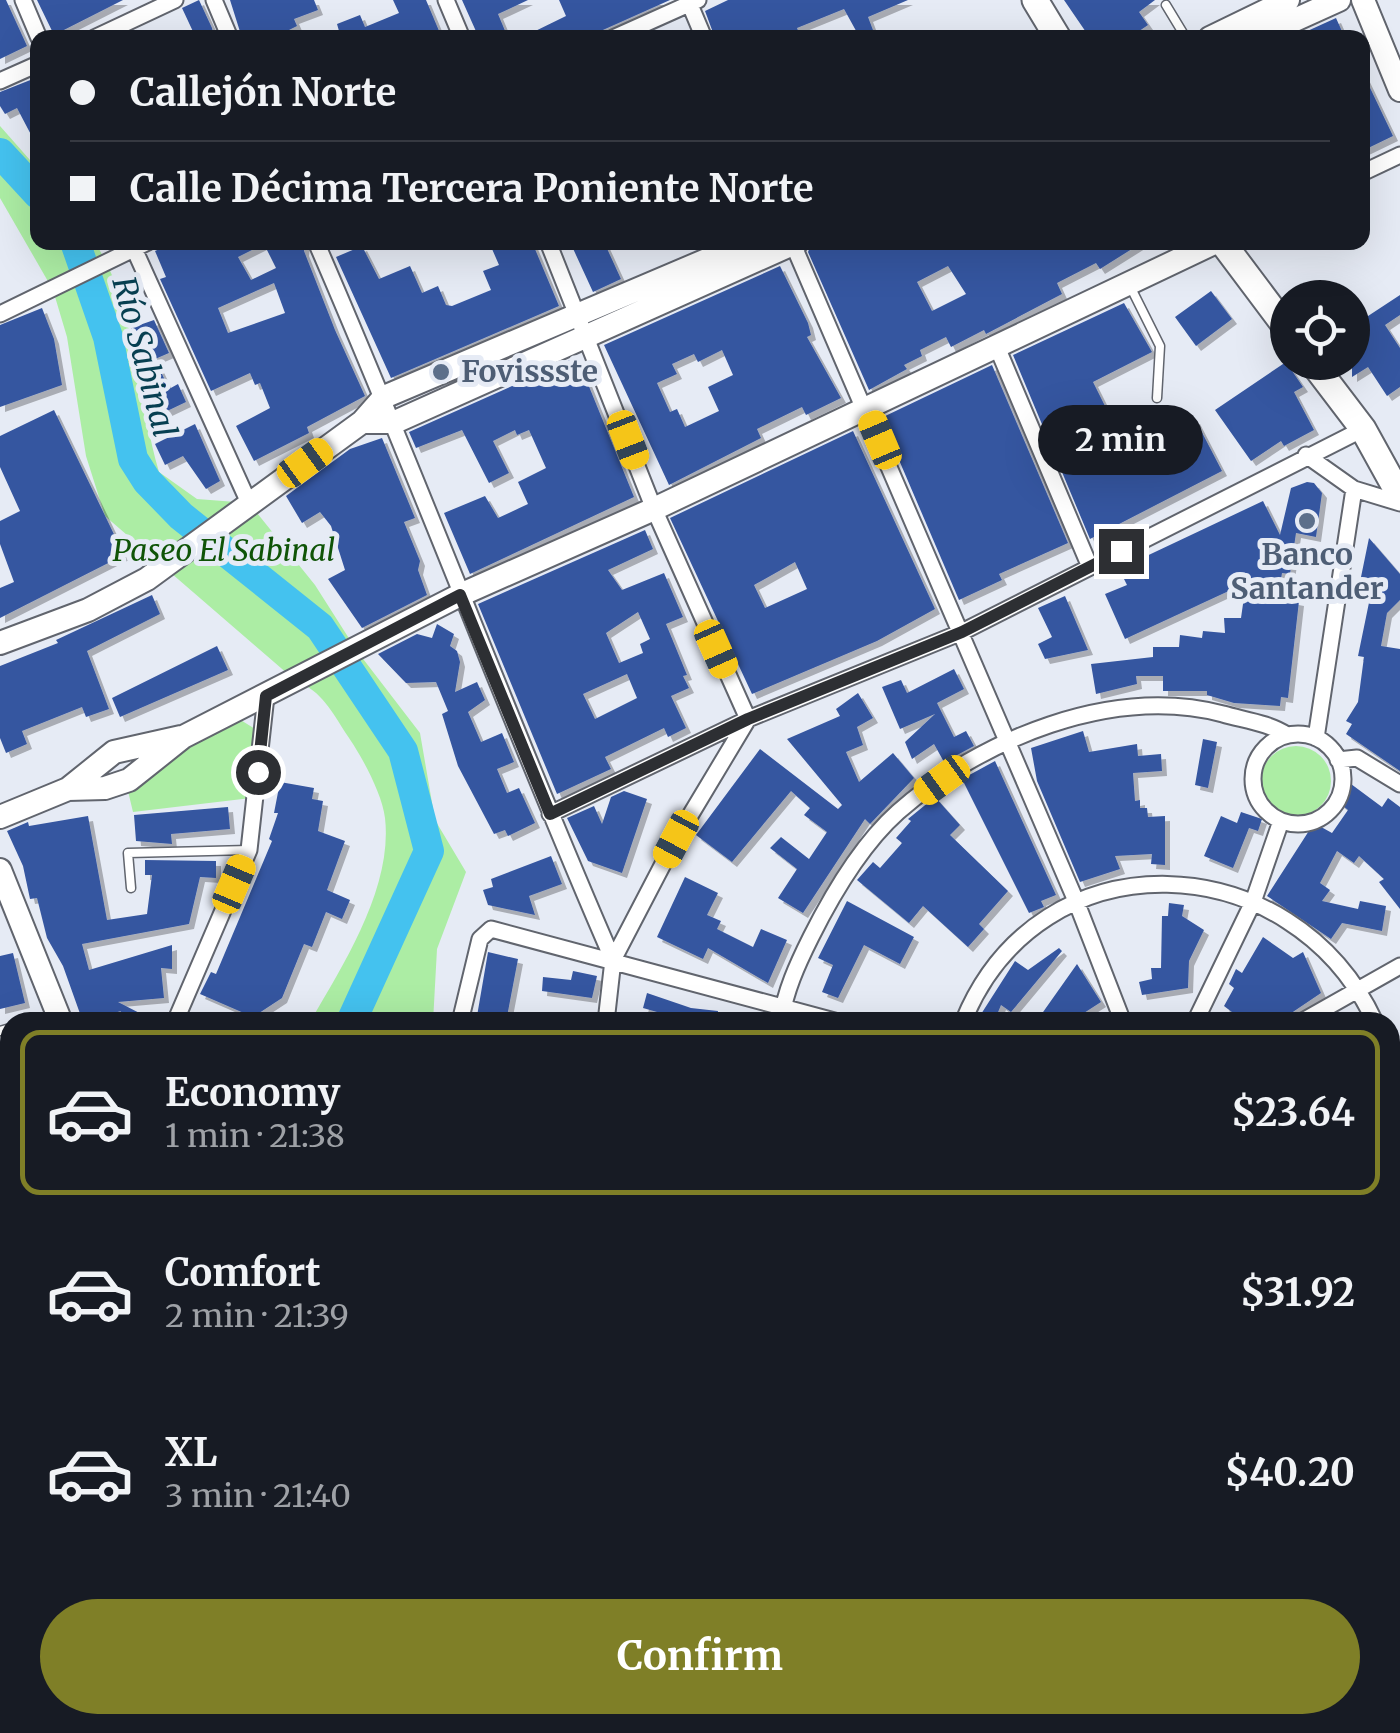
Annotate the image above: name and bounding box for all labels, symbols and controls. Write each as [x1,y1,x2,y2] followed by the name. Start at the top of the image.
[130,69,396,116] text: Callejón Norte
[130,165,814,212] text: Calle Décima Tercera Poniente Norte
[103,272,185,442] water label: Río Sabinal
[1270,280,1370,380] map controls
[1270,280,1370,380] button: locate
[461,352,598,390] place label: Fovissste
[430,361,452,383] marker: Fovissste
[1038,406,1204,476] callout: 2 min
[603,407,653,473] car
[854,407,906,473] car
[1075,420,1166,460] text: 2 min
[272,433,338,493] car
[1296,510,1318,532] marker: Banco Santander
[1099,529,1144,574] route end
[113,531,335,569] park label: Paseo El Sabinal
[1230,535,1384,607] place label: Banco Santander
[690,615,742,683] car
[236,750,281,795] route start
[909,750,975,810] car
[649,805,703,873] car
[208,851,260,917] car
[45,1068,135,1158] icon: car
[165,1069,340,1116] text: Economy
[1231,1089,1355,1136] text: $23.64
[165,1116,345,1156] text: 1 min · 21:38
[45,1248,135,1338] icon: car
[165,1249,321,1296] text: Comfort
[1240,1269,1355,1316] text: $31.92
[165,1296,349,1336] text: 2 min · 21:39
[45,1428,135,1518] icon: car
[165,1429,217,1476] text: XL
[1224,1449,1355,1496] text: $40.20
[165,1476,351,1516] text: 3 min · 21:40
[40,1599,1360,1714] button: Confirm

